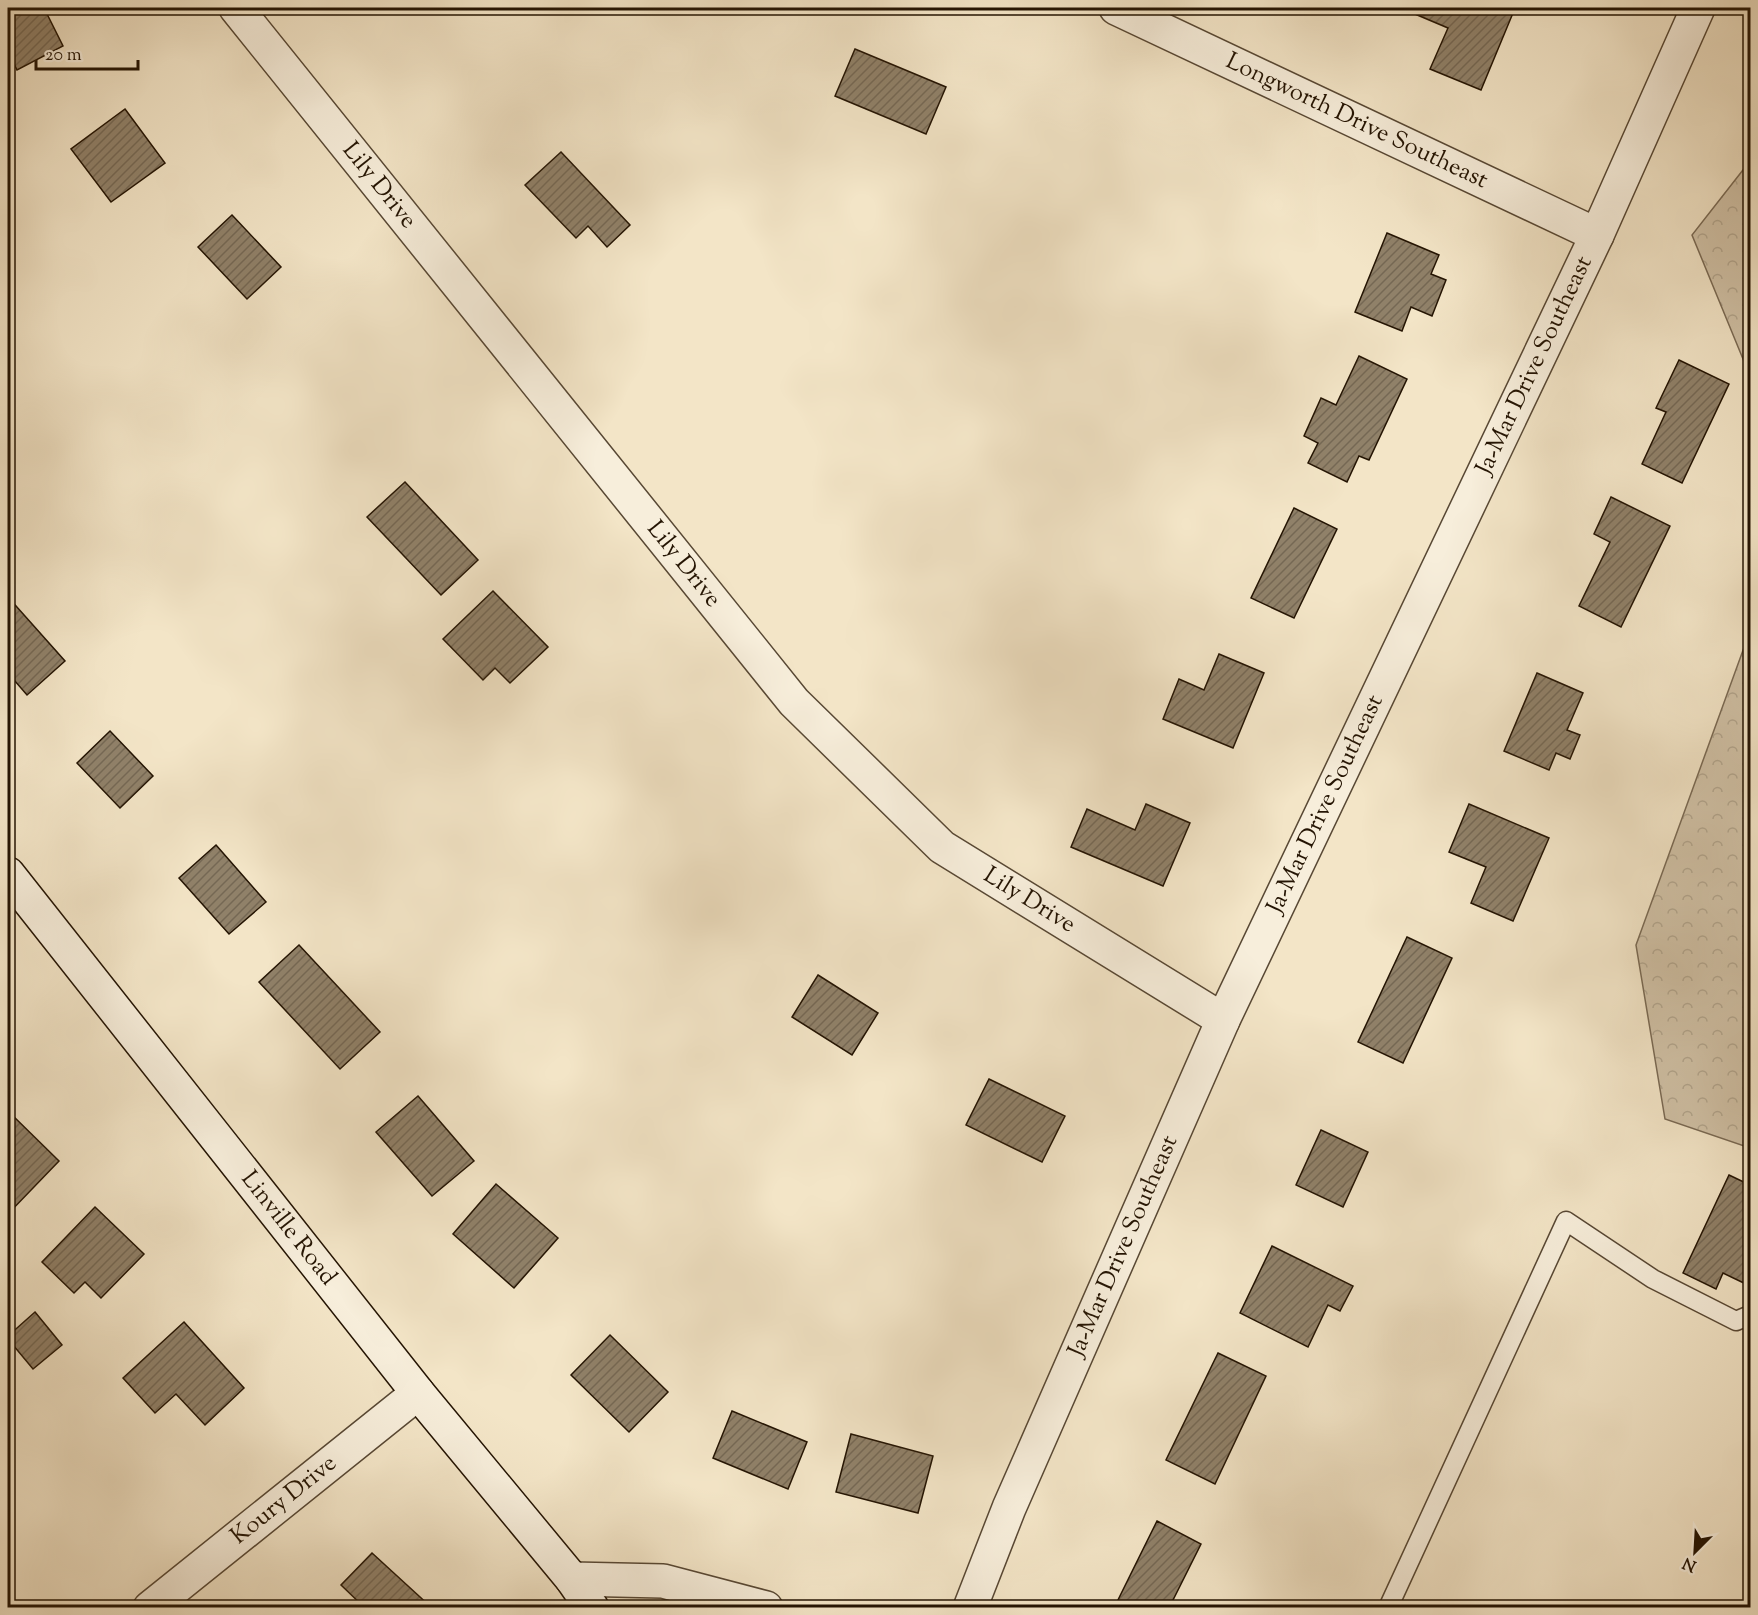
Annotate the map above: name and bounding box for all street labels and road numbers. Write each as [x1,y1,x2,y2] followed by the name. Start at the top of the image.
[1220,45,1493,198] street label: Longworth Drive Southeast
[333,135,424,236] street label: Lily Drive
[1467,251,1601,482] street label: Ja-Mar Drive Southeast
[638,514,729,615] street label: Lily Drive
[1258,689,1392,921] street label: Ja-Mar Drive Southeast
[977,859,1082,942] street label: Lily Drive
[1059,1130,1187,1364] street label: Ja-Mar Drive Southeast
[232,1164,344,1294] street label: Linville Road
[224,1447,344,1553] street label: Koury Drive

